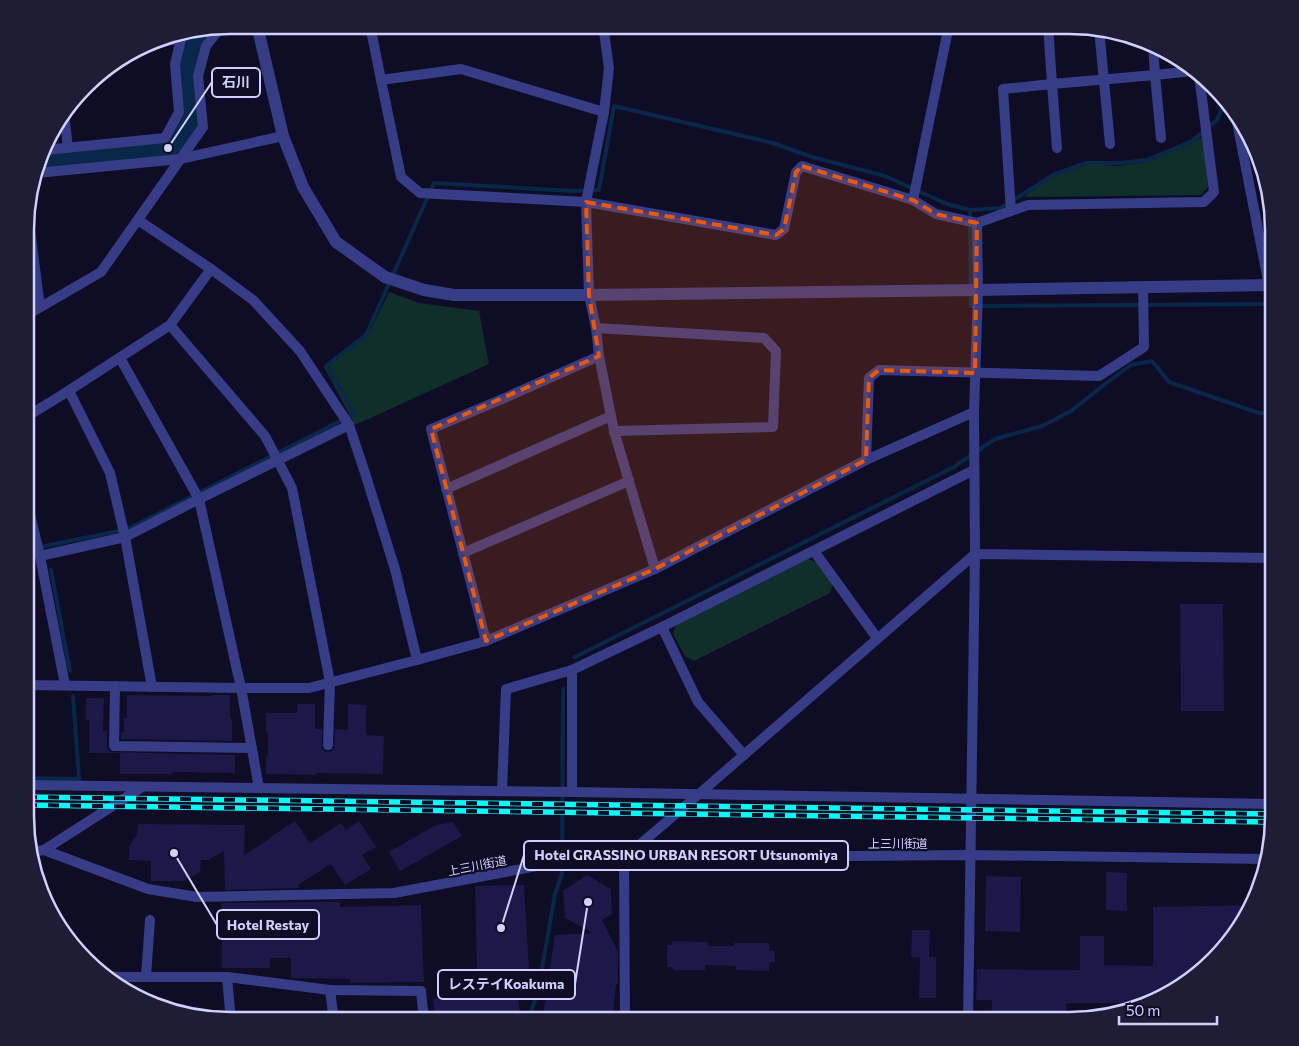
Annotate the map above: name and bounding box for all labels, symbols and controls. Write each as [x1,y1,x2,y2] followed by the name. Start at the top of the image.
[212,68,260,97] callout: 石川
[222,73,250,90] text: 石川
[868,836,928,850] street label: 上三川街道
[524,841,848,870] callout: Hotel GRASSINO URBAN RESORT Utsunomiya
[534,846,838,863] text: Hotel GRASSINO URBAN RESORT Utsunomiya
[446,852,508,878] street label: 上三川街道
[217,910,319,939] callout: Hotel Restay
[227,916,309,933] text: Hotel Restay
[438,970,575,999] callout: レステイKoakuma
[448,975,564,992] text: レステイKoakuma
[1119,994,1216,1026] scale bar
[1126,1001,1160,1019] text: 50 m

